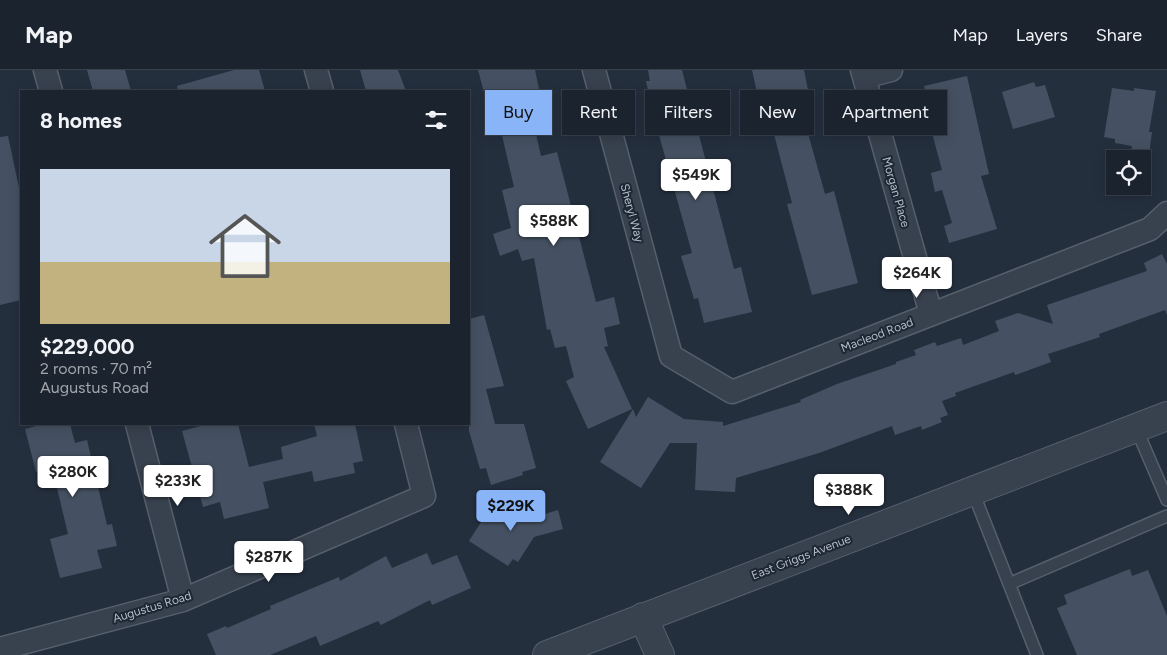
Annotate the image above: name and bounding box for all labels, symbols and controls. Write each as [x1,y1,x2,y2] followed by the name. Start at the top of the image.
[25,20,73,49] text: Map
[953,24,988,46] text: Map
[1016,24,1068,46] text: Layers
[1096,24,1142,46] text: Share
[485,90,552,135] chip: Buy
[562,90,635,135] chip: Rent
[645,90,730,135] chip: Filters
[740,90,814,135] chip: New
[824,90,947,135] chip: Apartment
[422,106,450,134] icon: filters
[40,108,122,133] text: 8 homes
[1106,150,1151,195] map controls
[1106,150,1151,195] button: locate
[879,155,913,229] street label: Morgan Place
[661,158,731,201] pin: $549K
[672,165,720,184] text: $549K
[617,182,647,244] street label: Sheryl Way
[200,201,290,291] icon: home
[519,204,589,247] pin: $588K
[530,211,578,230] text: $588K
[882,256,952,299] pin: $264K
[893,263,941,282] text: $264K
[839,315,915,355] street label: Macleod Road
[40,334,134,359] text: $229,000
[40,359,152,378] text: 2 rooms · 70 m²
[40,378,149,397] text: Augustus Road
[38,456,108,498] pin: $280K
[49,462,97,481] text: $280K
[143,464,213,507] pin: $233K
[155,471,201,490] text: $233K
[814,474,884,516] pin: $388K
[825,480,873,499] text: $388K
[476,490,546,532] pin: $229K
[487,496,535,515] text: $229K
[749,531,853,582] street label: East Griggs Avenue
[234,540,304,583] pin: $287K
[245,547,293,566] text: $287K
[111,588,193,626] street label: Augustus Road

